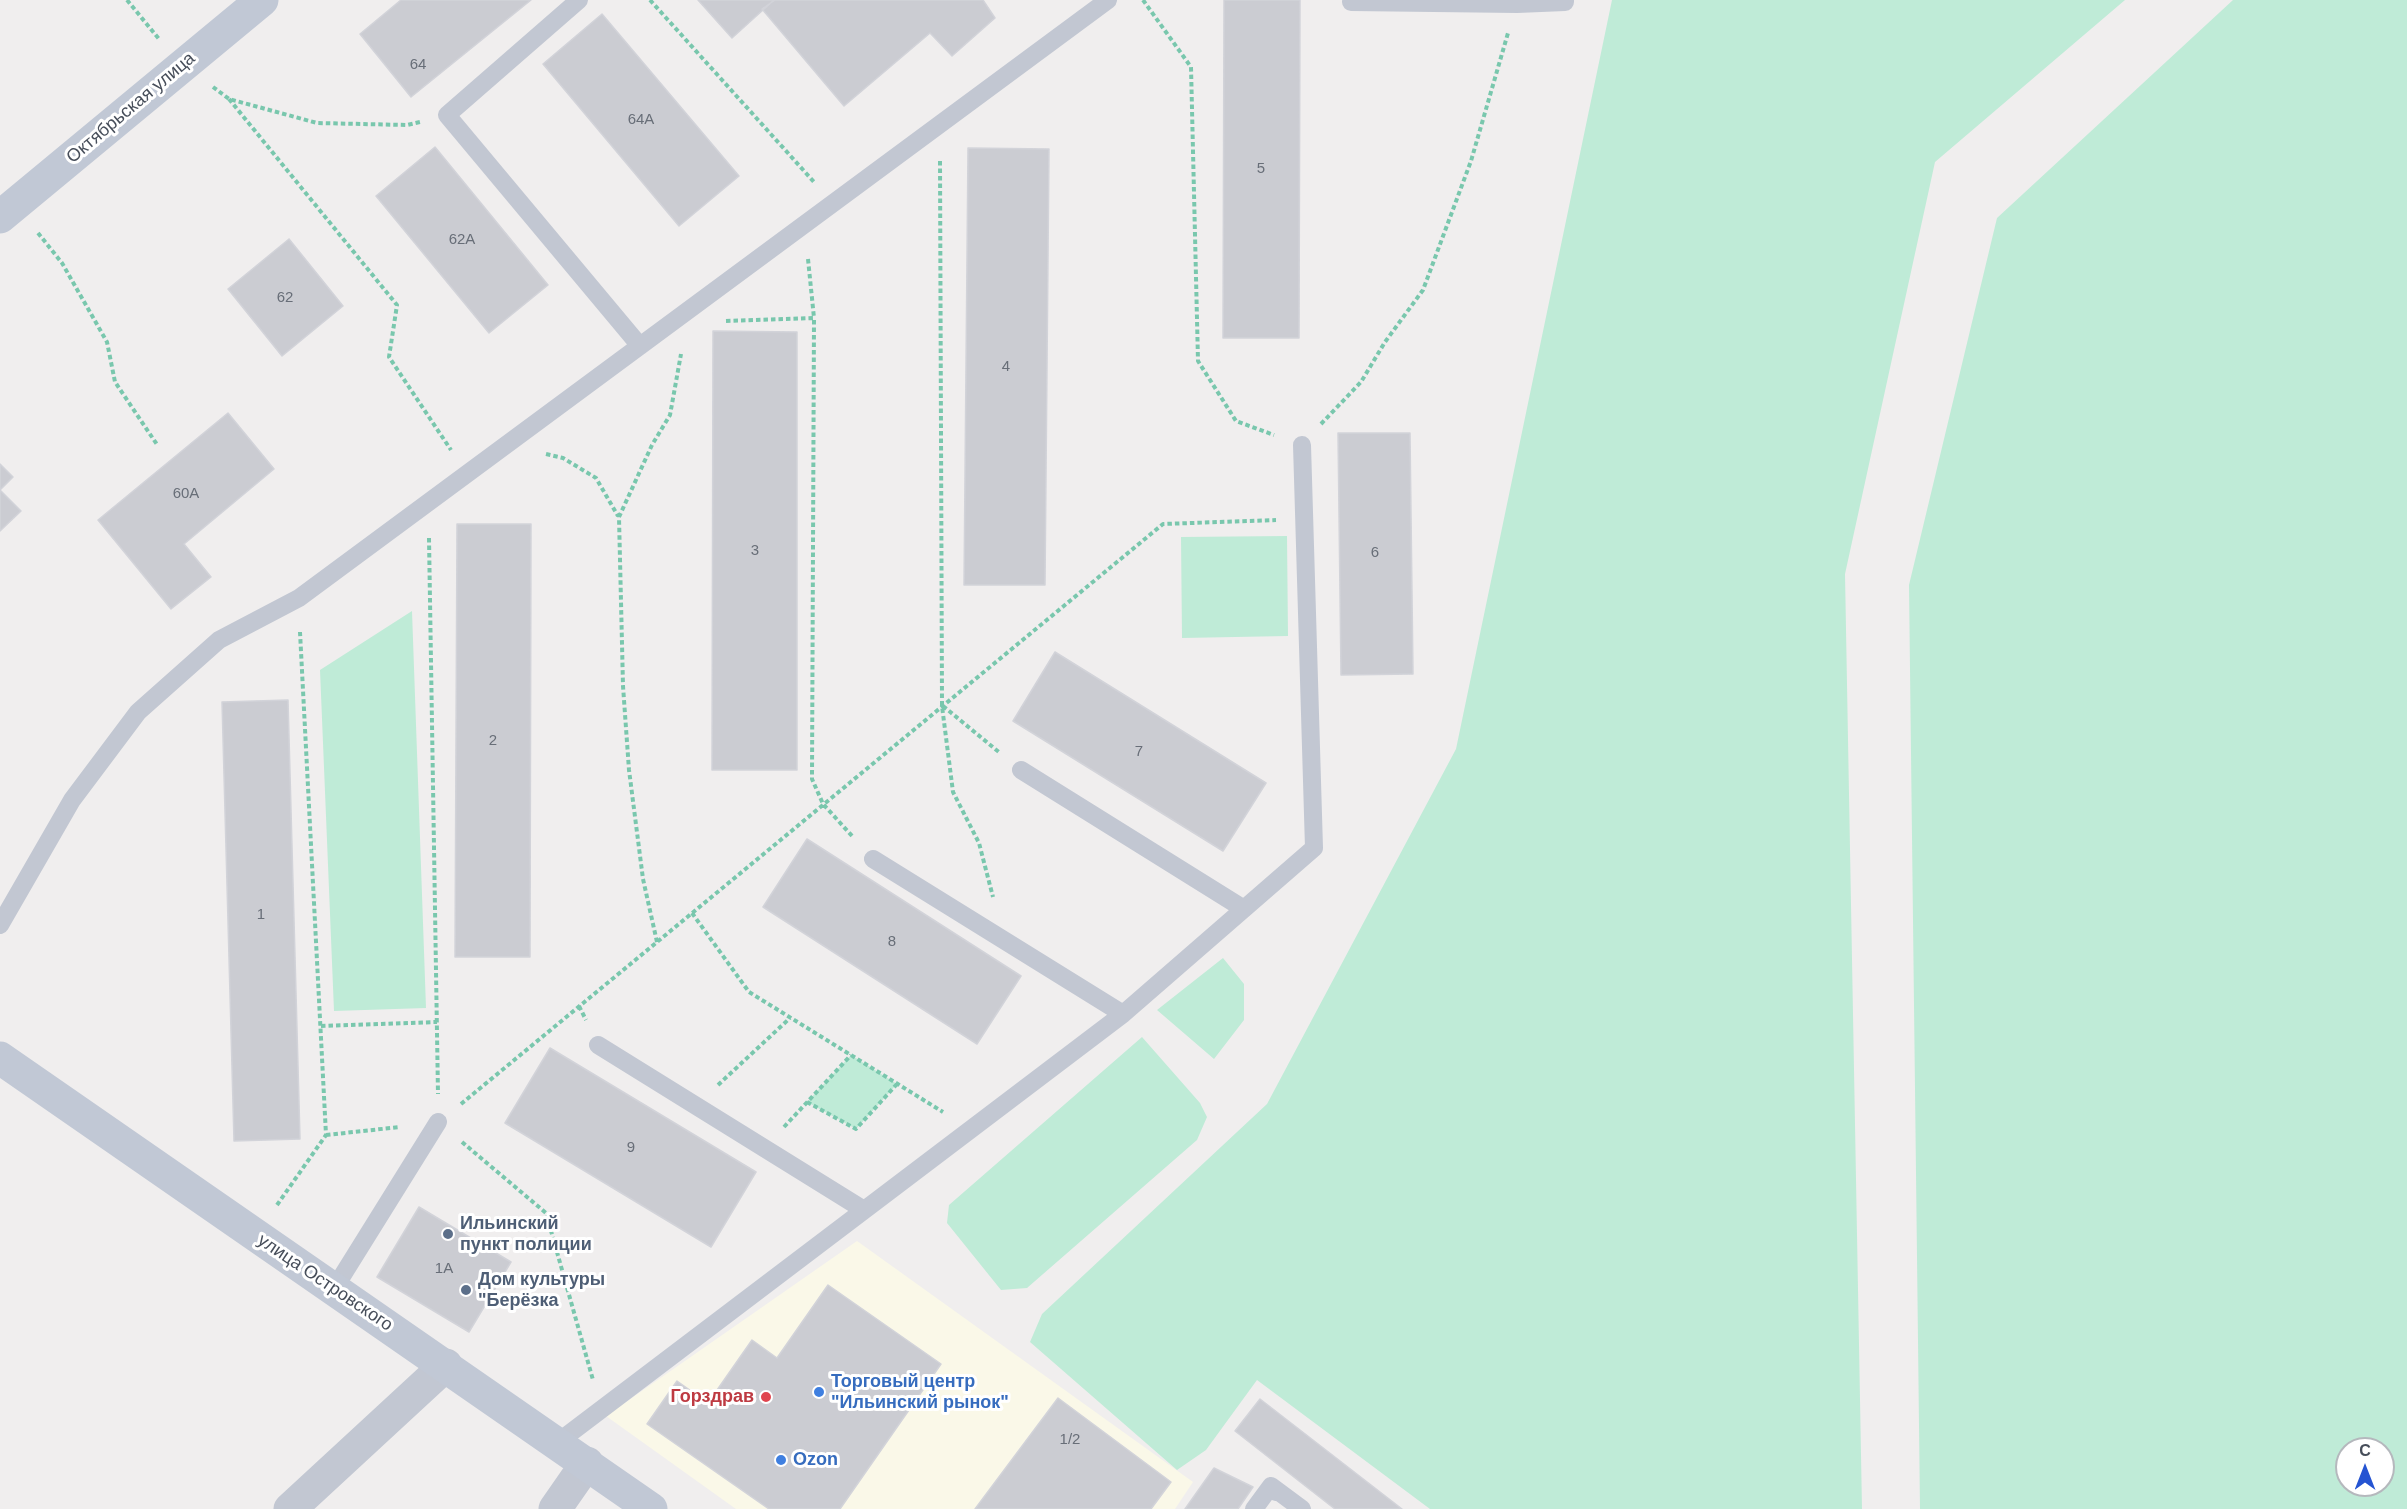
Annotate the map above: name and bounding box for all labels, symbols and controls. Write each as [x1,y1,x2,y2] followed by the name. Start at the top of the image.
[62,48,200,168] street label: Октябрьская улица
[410,56,426,74] house number: 64
[628,111,654,129] house number: 64А
[1257,160,1265,178] house number: 5
[449,231,475,249] house number: 62А
[277,289,293,307] house number: 62
[1002,358,1010,376] house number: 4
[173,485,199,503] house number: 60А
[751,542,759,560] house number: 3
[1371,544,1379,562] house number: 6
[489,732,497,750] house number: 2
[1135,743,1143,761] house number: 7
[257,906,265,924] house number: 1
[888,933,896,951] house number: 8
[627,1139,635,1157] house number: 9
[460,1213,592,1256] place label: Ильинский пункт полиции
[441,1227,455,1241] marker: Ильинский пункт полиции
[253,1230,397,1336] street label: улица Островского
[435,1260,453,1278] house number: 1А
[478,1269,605,1312] place label: Дом культуры "Берёзка
[459,1283,473,1297] marker: Дом культуры "Берёзка
[831,1371,1009,1414] place label: Торговый центр "Ильинский рынок"
[812,1385,826,1399] marker: Торговый центр "Ильинский рынок"
[670,1386,754,1408] place label: Горздрав
[759,1390,773,1404] marker: Горздрав
[1060,1431,1080,1449] house number: 1/2
[2335,1437,2395,1497] north arrow
[2359,1442,2371,1459] text: С
[793,1449,838,1471] place label: Ozon
[774,1453,788,1467] marker: Ozon

